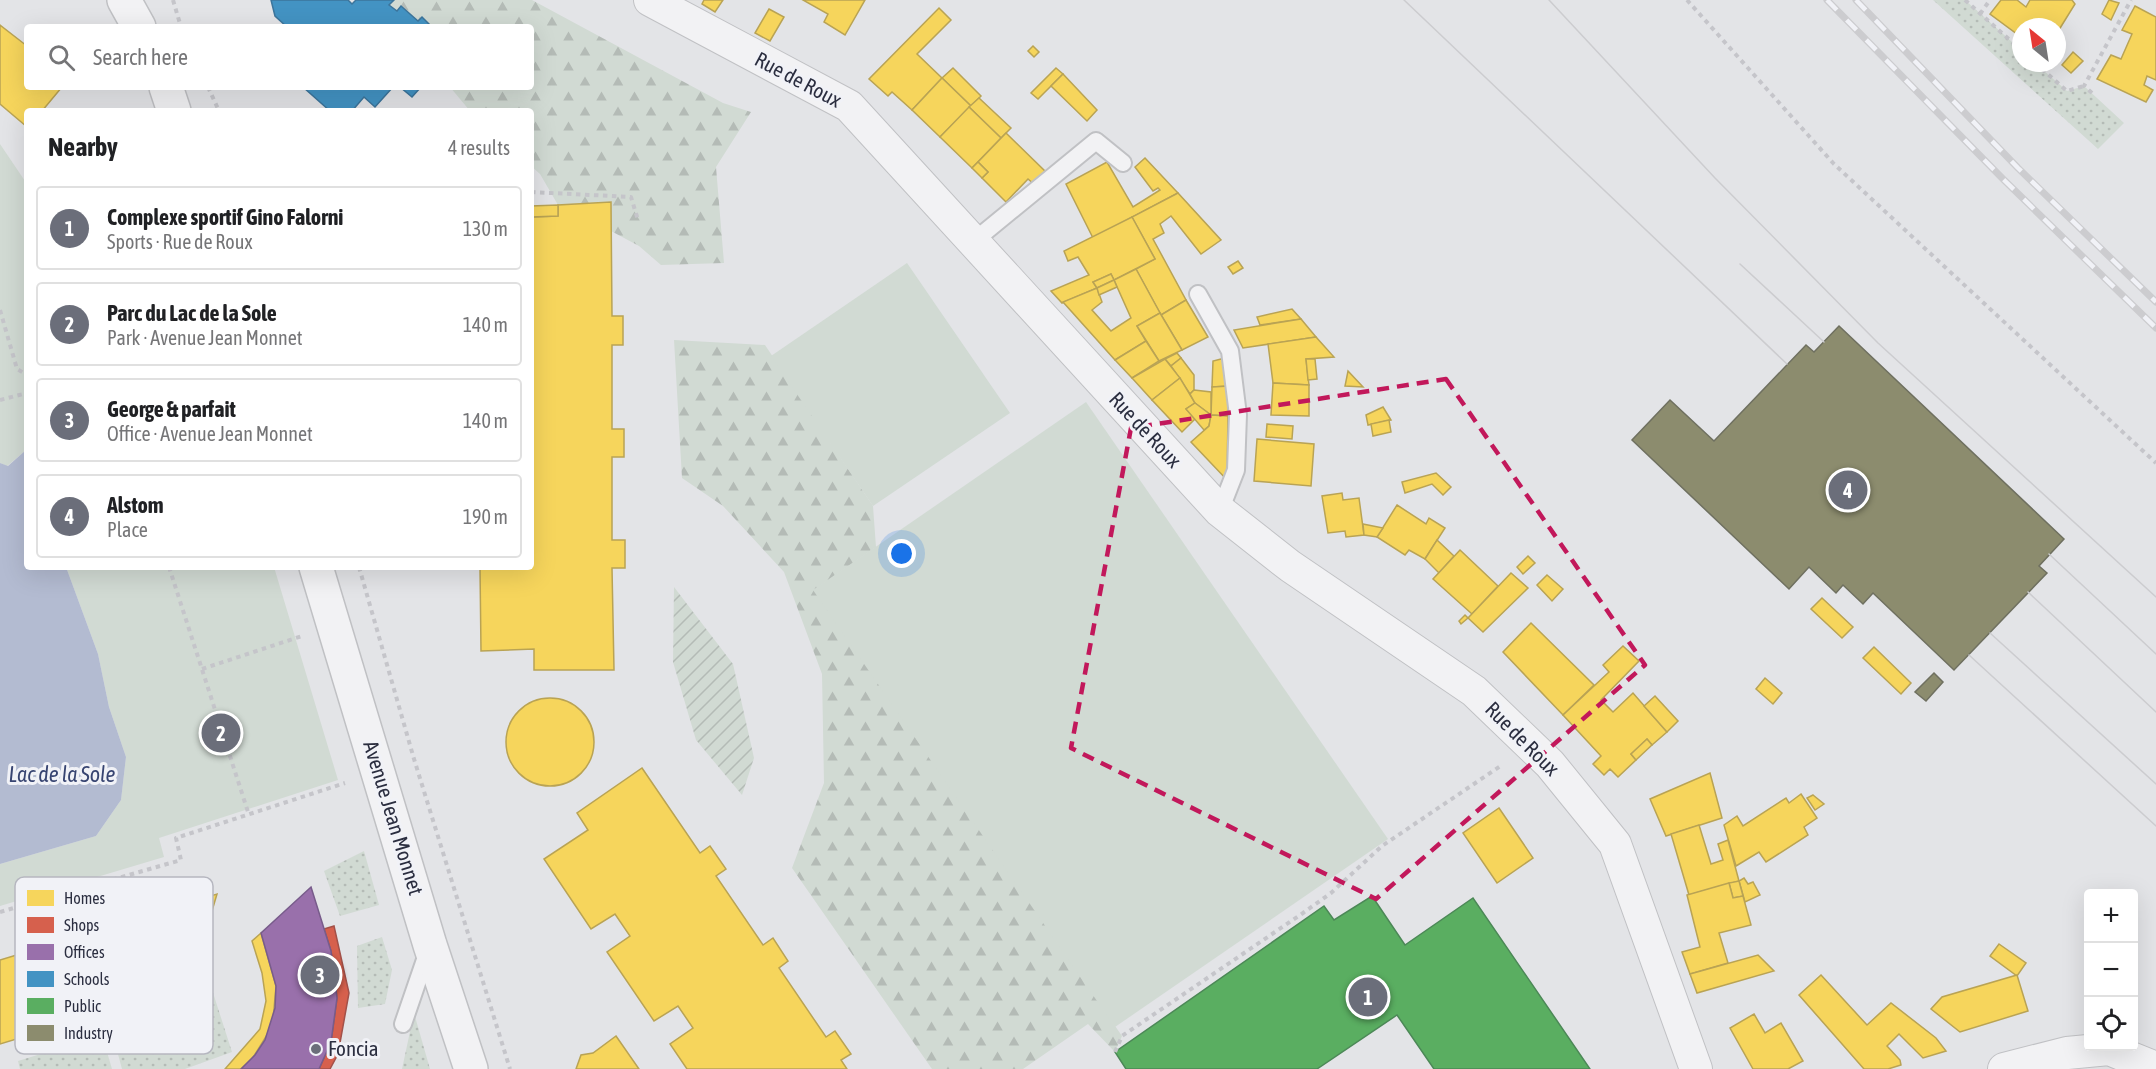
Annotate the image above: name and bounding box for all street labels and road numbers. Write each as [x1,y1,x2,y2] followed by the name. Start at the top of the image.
[751,46,846,112] street label: Rue de Roux
[1105,387,1187,472] street label: Rue de Roux
[1481,696,1565,781] street label: Rue de Roux
[359,738,429,898] street label: Avenue Jean Monnet

